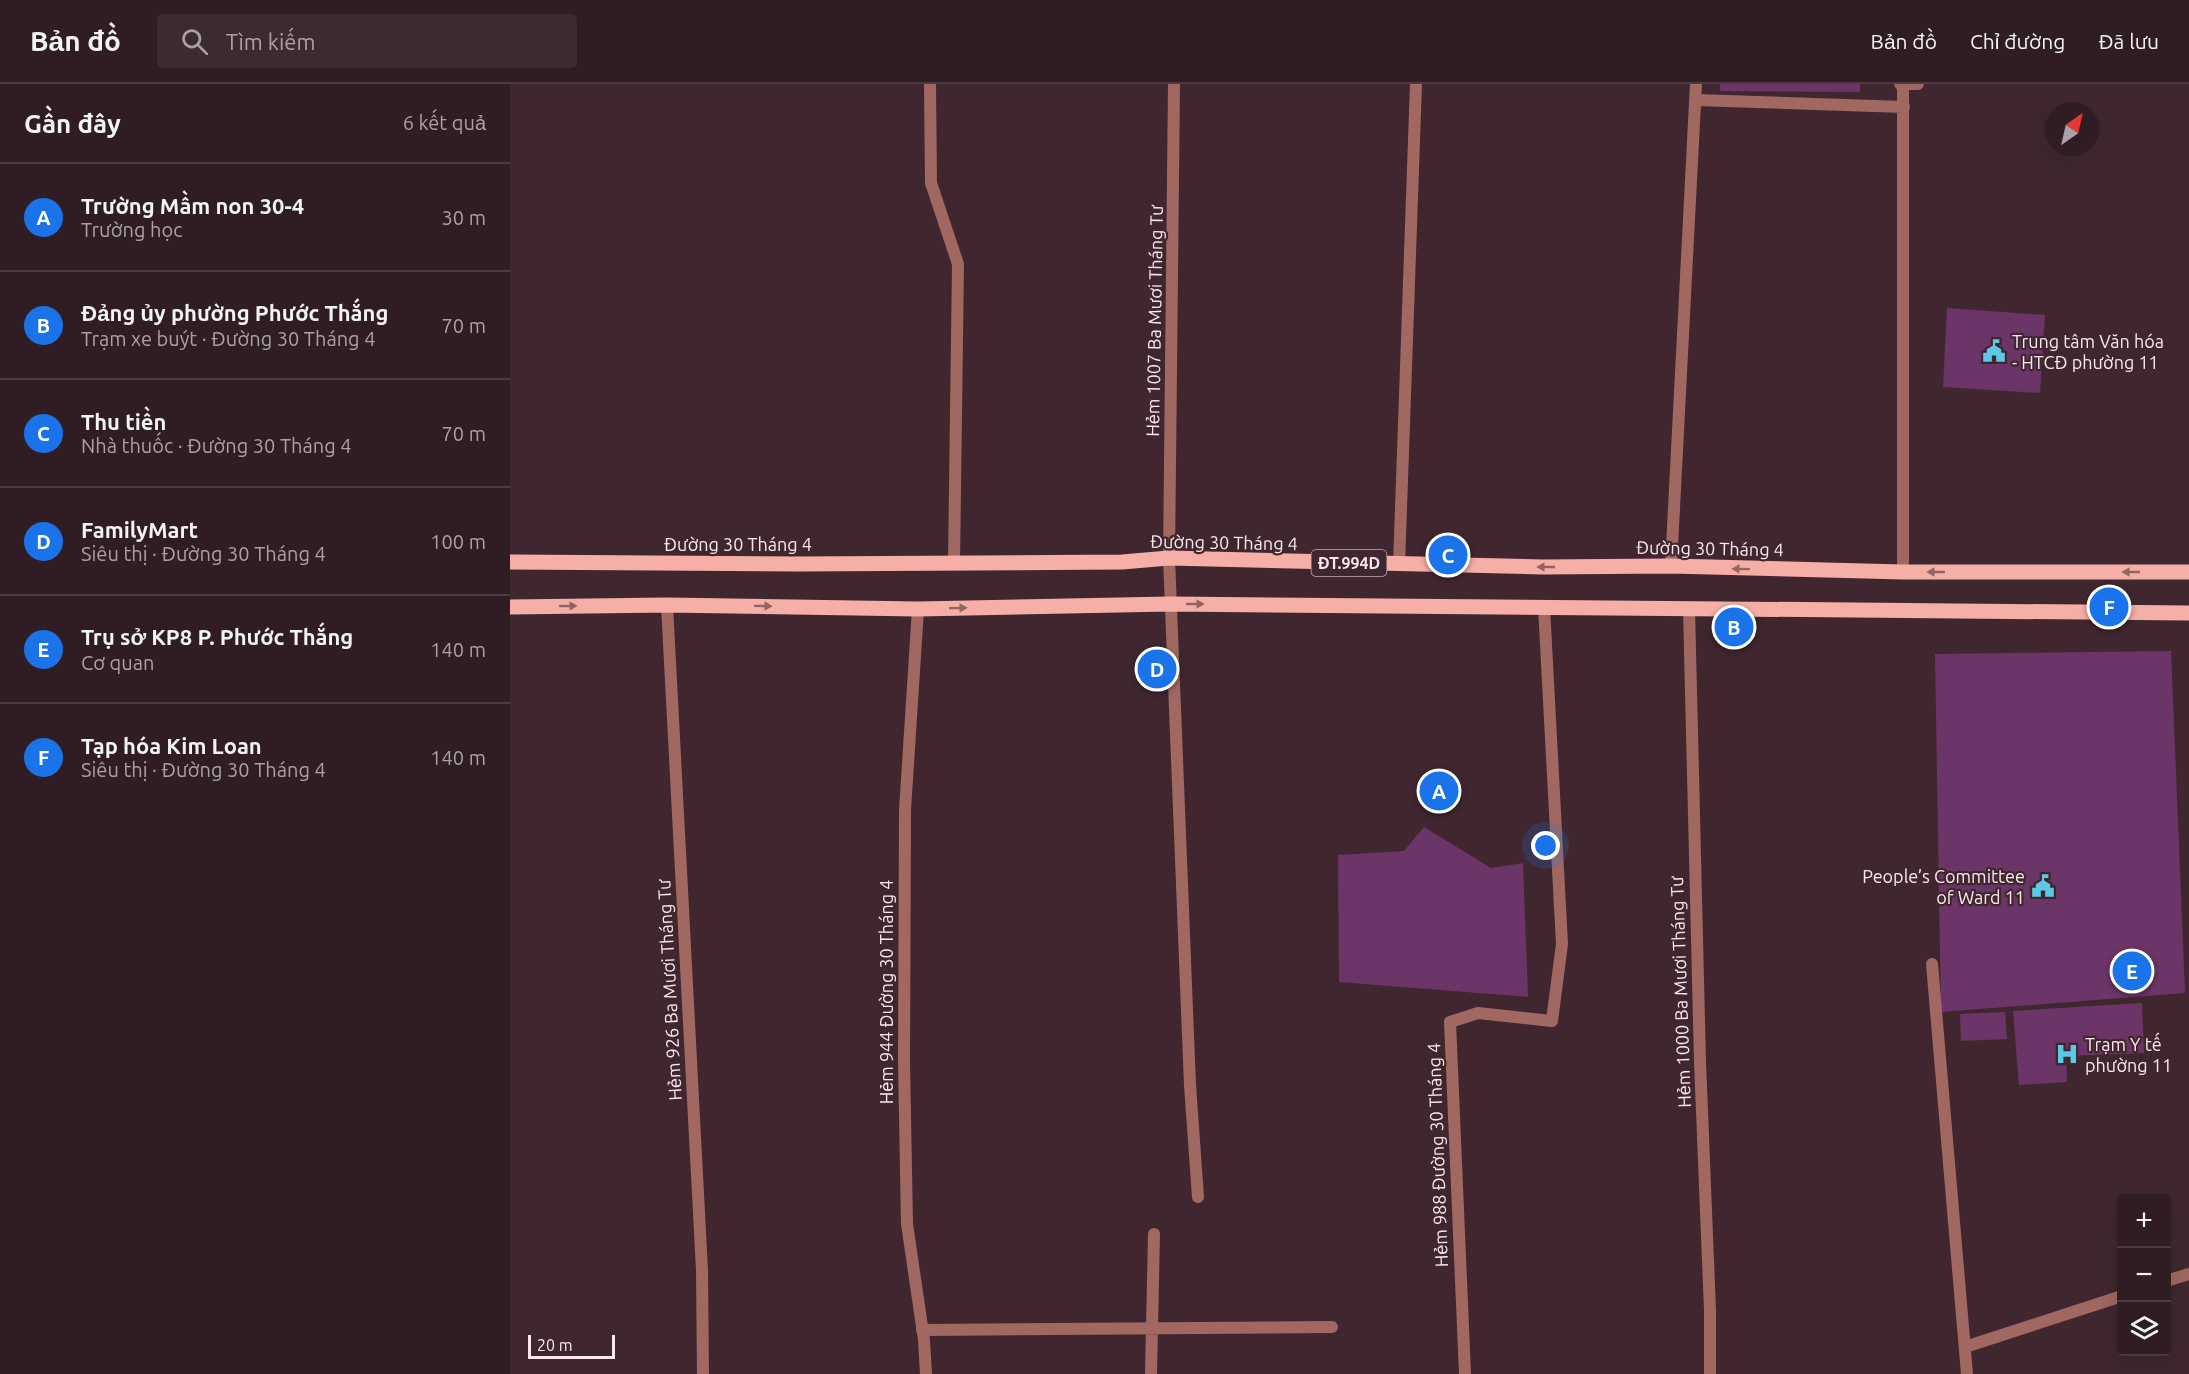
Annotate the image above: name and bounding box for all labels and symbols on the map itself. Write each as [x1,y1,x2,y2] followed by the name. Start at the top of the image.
[2045,102,2099,156] north arrow
[1142,205,1166,437] street label: Hẻm 1007 Ba Mươi Tháng Tư
[2012,331,2164,372] place label: Trung tâm Văn hóa - HTCĐ phường 11
[1981,338,2007,364] public building icon: Trung tâm Văn hóa - HTCĐ phường 11
[1150,531,1298,553] street label: Đường 30 Tháng 4
[1428,532,1468,578] pin: C
[664,534,812,554] street label: Đường 30 Tháng 4
[1636,537,1784,559] street label: Đường 30 Tháng 4
[1312,550,1386,576] road number: ĐT.994D
[1536,562,1555,572] one-way arrow
[1731,564,1750,573] one-way arrow
[1926,567,1945,577] one-way arrow
[2121,567,2140,577] one-way arrow
[2090,584,2128,630] pin: F
[1186,599,1205,609] one-way arrow
[559,601,578,611] one-way arrow
[754,602,773,611] one-way arrow
[949,603,968,613] one-way arrow
[1714,604,1754,650] pin: B
[1138,646,1176,692] pin: D
[1420,768,1458,814] pin: A
[1531,831,1560,860] your location
[1862,866,2025,907] place label: People’s Committee of Ward 11
[2030,873,2056,899] public building icon: People’s Committee of Ward 11
[1666,876,1694,1108] street label: Hẻm 1000 Ba Mươi Tháng Tư
[653,879,685,1101] street label: Hẻm 926 Ba Mươi Tháng Tư
[876,880,896,1104] street label: Hẻm 944 Đường 30 Tháng 4
[2112,948,2152,994] pin: E
[2085,1032,2172,1075] place label: Trạm Y tế phường 11
[2054,1041,2080,1067] hospital icon: Trạm Y tế phường 11
[1423,1042,1451,1268] street label: Hẻm 988 Đường 30 Tháng 4
[528,1332,615,1360] scale bar

